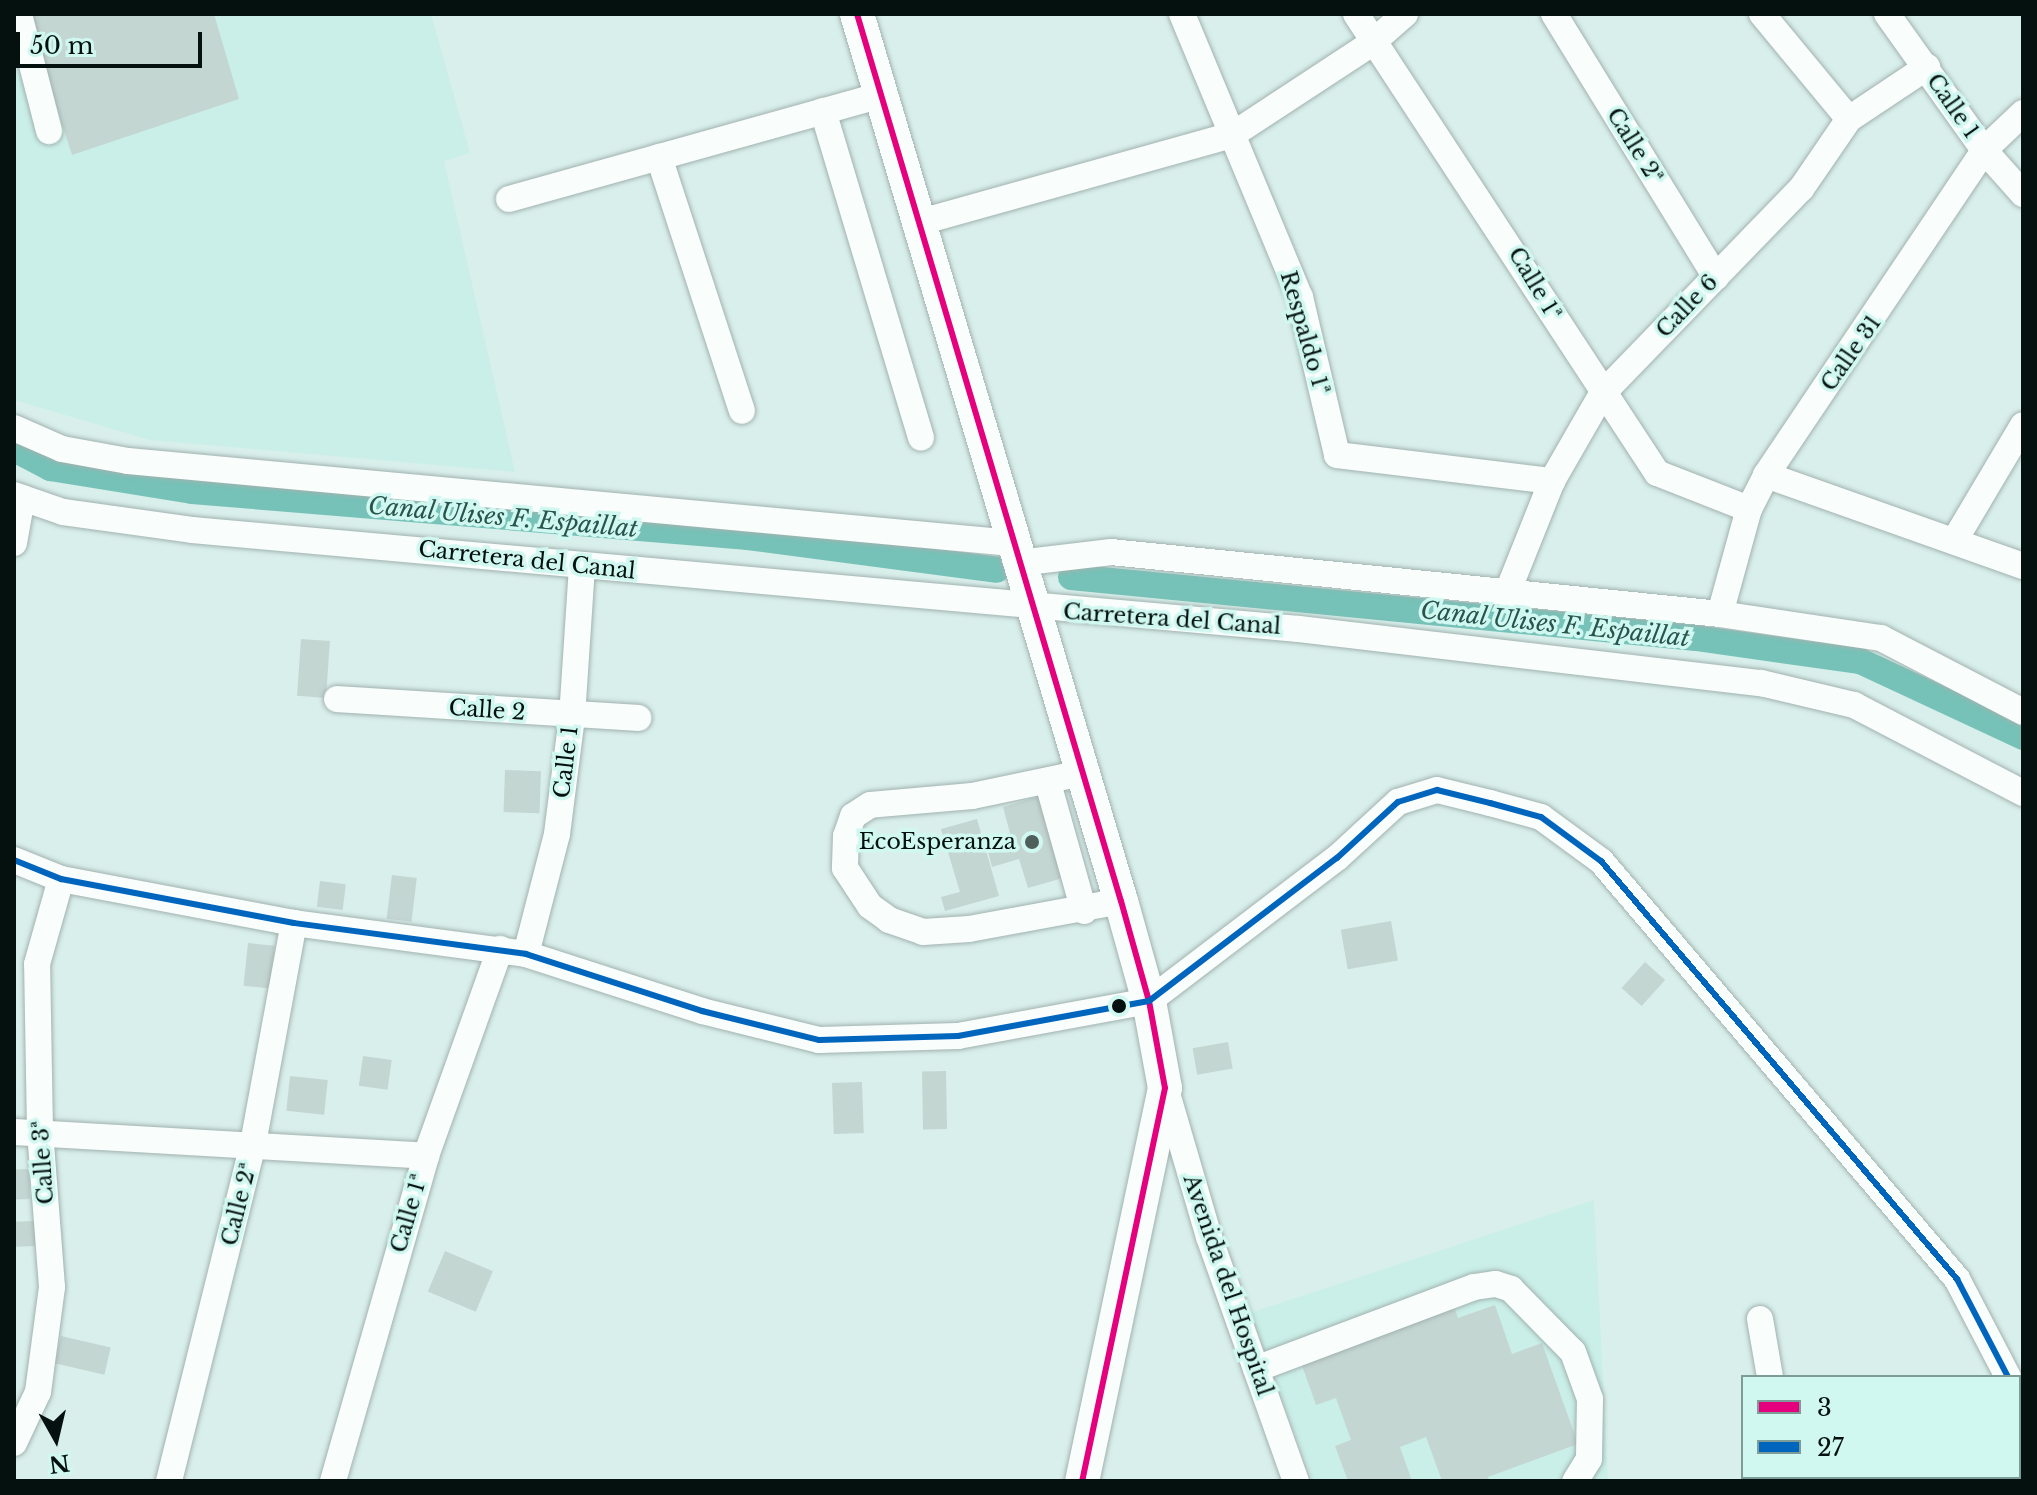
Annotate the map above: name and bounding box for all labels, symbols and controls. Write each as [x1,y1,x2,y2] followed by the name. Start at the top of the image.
[20,16,206,66] scale bar
[30,31,93,60] text: 50 m
[1921,69,1985,143] street label: Calle 1
[1601,103,1669,189] street label: Calle 2ª
[1503,242,1567,326] street label: Calle 1ª
[1275,268,1335,398] street label: Respaldo 1ª
[1651,269,1723,343] street label: Calle 6
[1815,310,1887,396] street label: Calle 31
[366,491,640,543] water label: Canal Ulises F. Espaillat
[417,535,637,585] street label: Carretera del Canal
[1418,595,1692,653] water label: Canal Ulises F. Espaillat
[1062,598,1282,640] street label: Carretera del Canal
[448,694,526,726] street label: Calle 2
[548,724,584,800] street label: Calle 1
[859,829,1016,855] place label: EcoEsperanza
[1023,833,1041,851] marker: EcoEsperanza
[1111,998,1127,1014] unlabelled marker
[27,1119,59,1205] street label: Calle 3ª
[216,1160,262,1248] street label: Calle 2ª
[385,1170,433,1256] street label: Calle 1ª
[1178,1171,1278,1399] street label: Avenida del Hospital
[1741,1375,2021,1479] legend
[1817,1393,1832,1422] text: 3
[16,1399,96,1479] north arrow
[1817,1433,1844,1462] text: 27
[47,1448,72,1478] text: N

